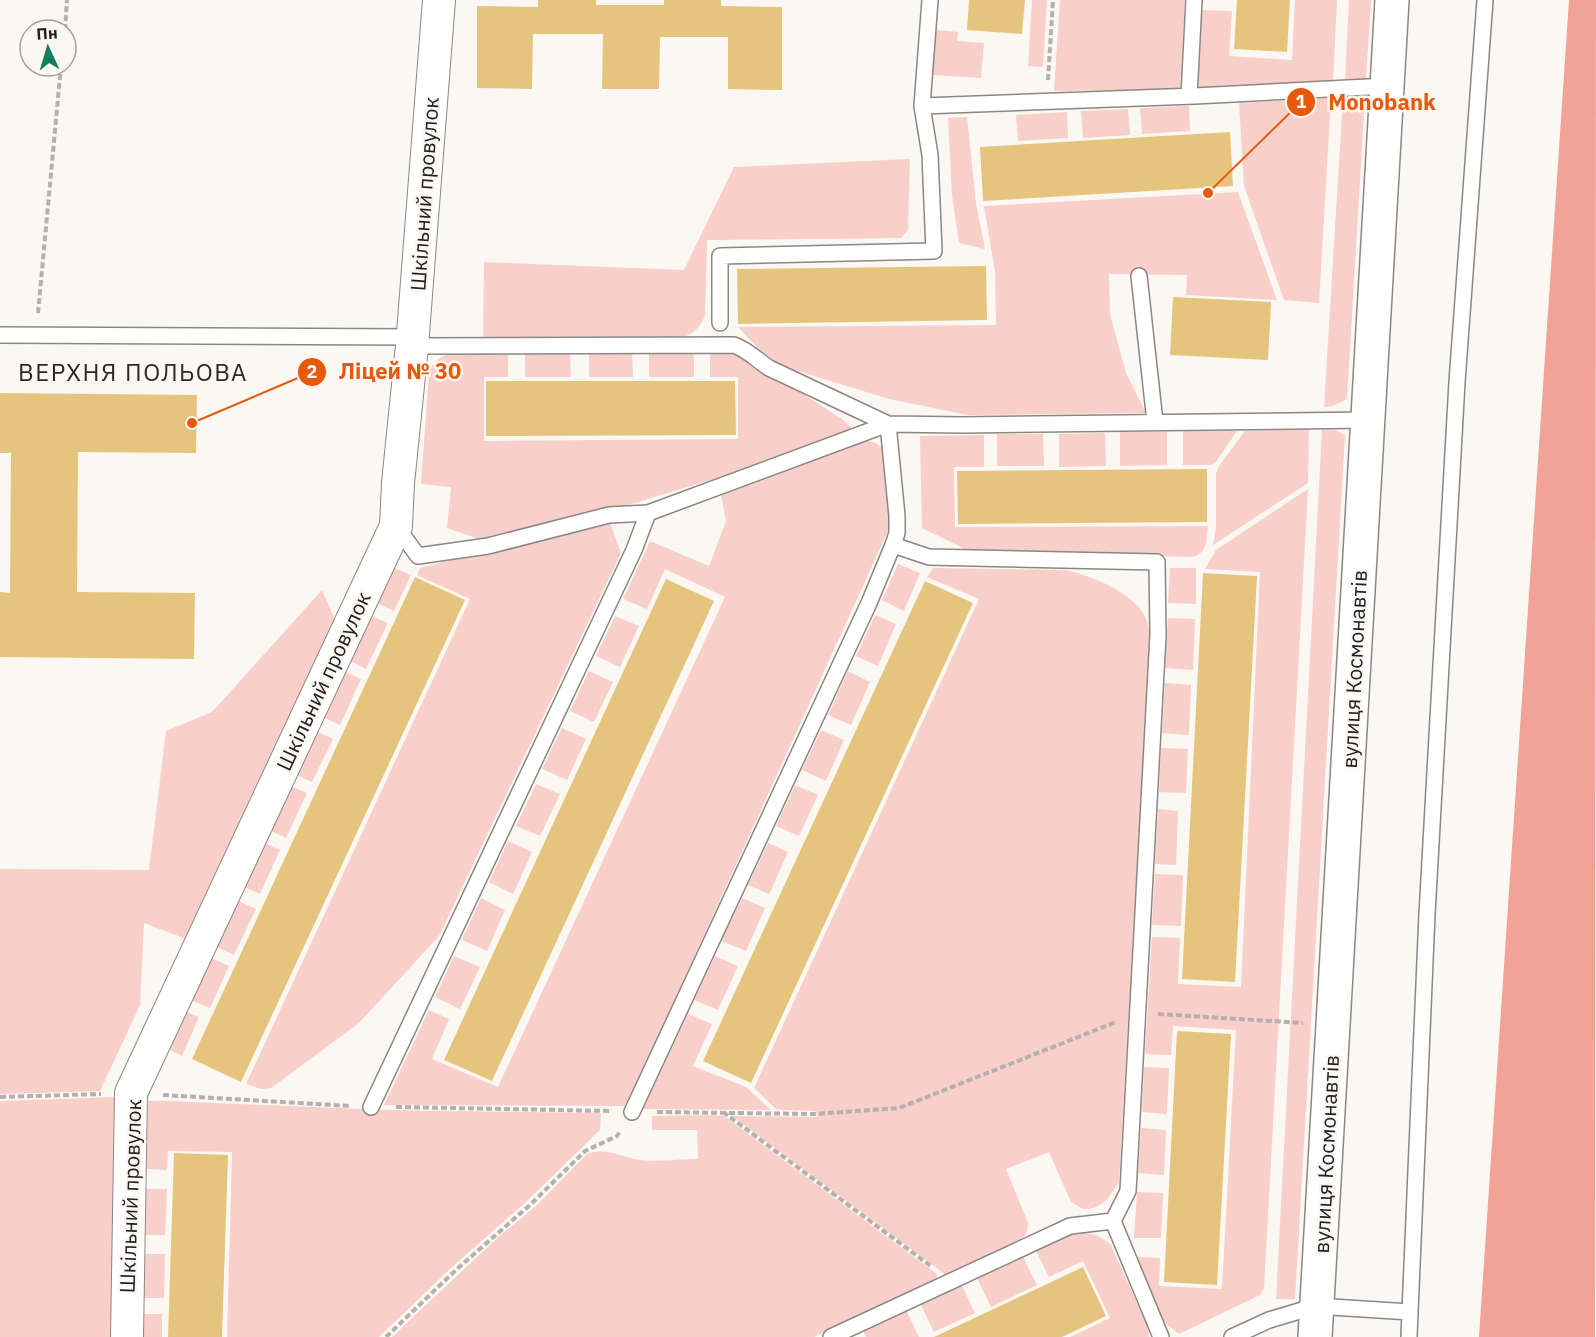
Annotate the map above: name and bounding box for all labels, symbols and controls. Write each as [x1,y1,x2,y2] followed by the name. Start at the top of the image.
[18,18,78,78] north arrow
[36,22,58,44] text: Пн
[1286,82,1448,122] callout: Monobank
[1328,87,1436,116] text: Monobank
[1296,90,1307,113] text: 1
[403,96,445,292] street label: Шкільний провулок
[297,352,473,392] callout: Ліцей № 30
[18,356,248,388] district label: ВЕРХНЯ ПОЛЬОВА
[339,356,461,385] text: Ліцей № 30
[307,360,317,383] text: 2
[1335,569,1373,769] street label: вулиця Космонавтів
[269,587,377,775] street label: Шкільний провулок
[1307,1054,1345,1254] street label: вулиця Космонавтів
[113,1098,147,1294] street label: Шкільний провулок

